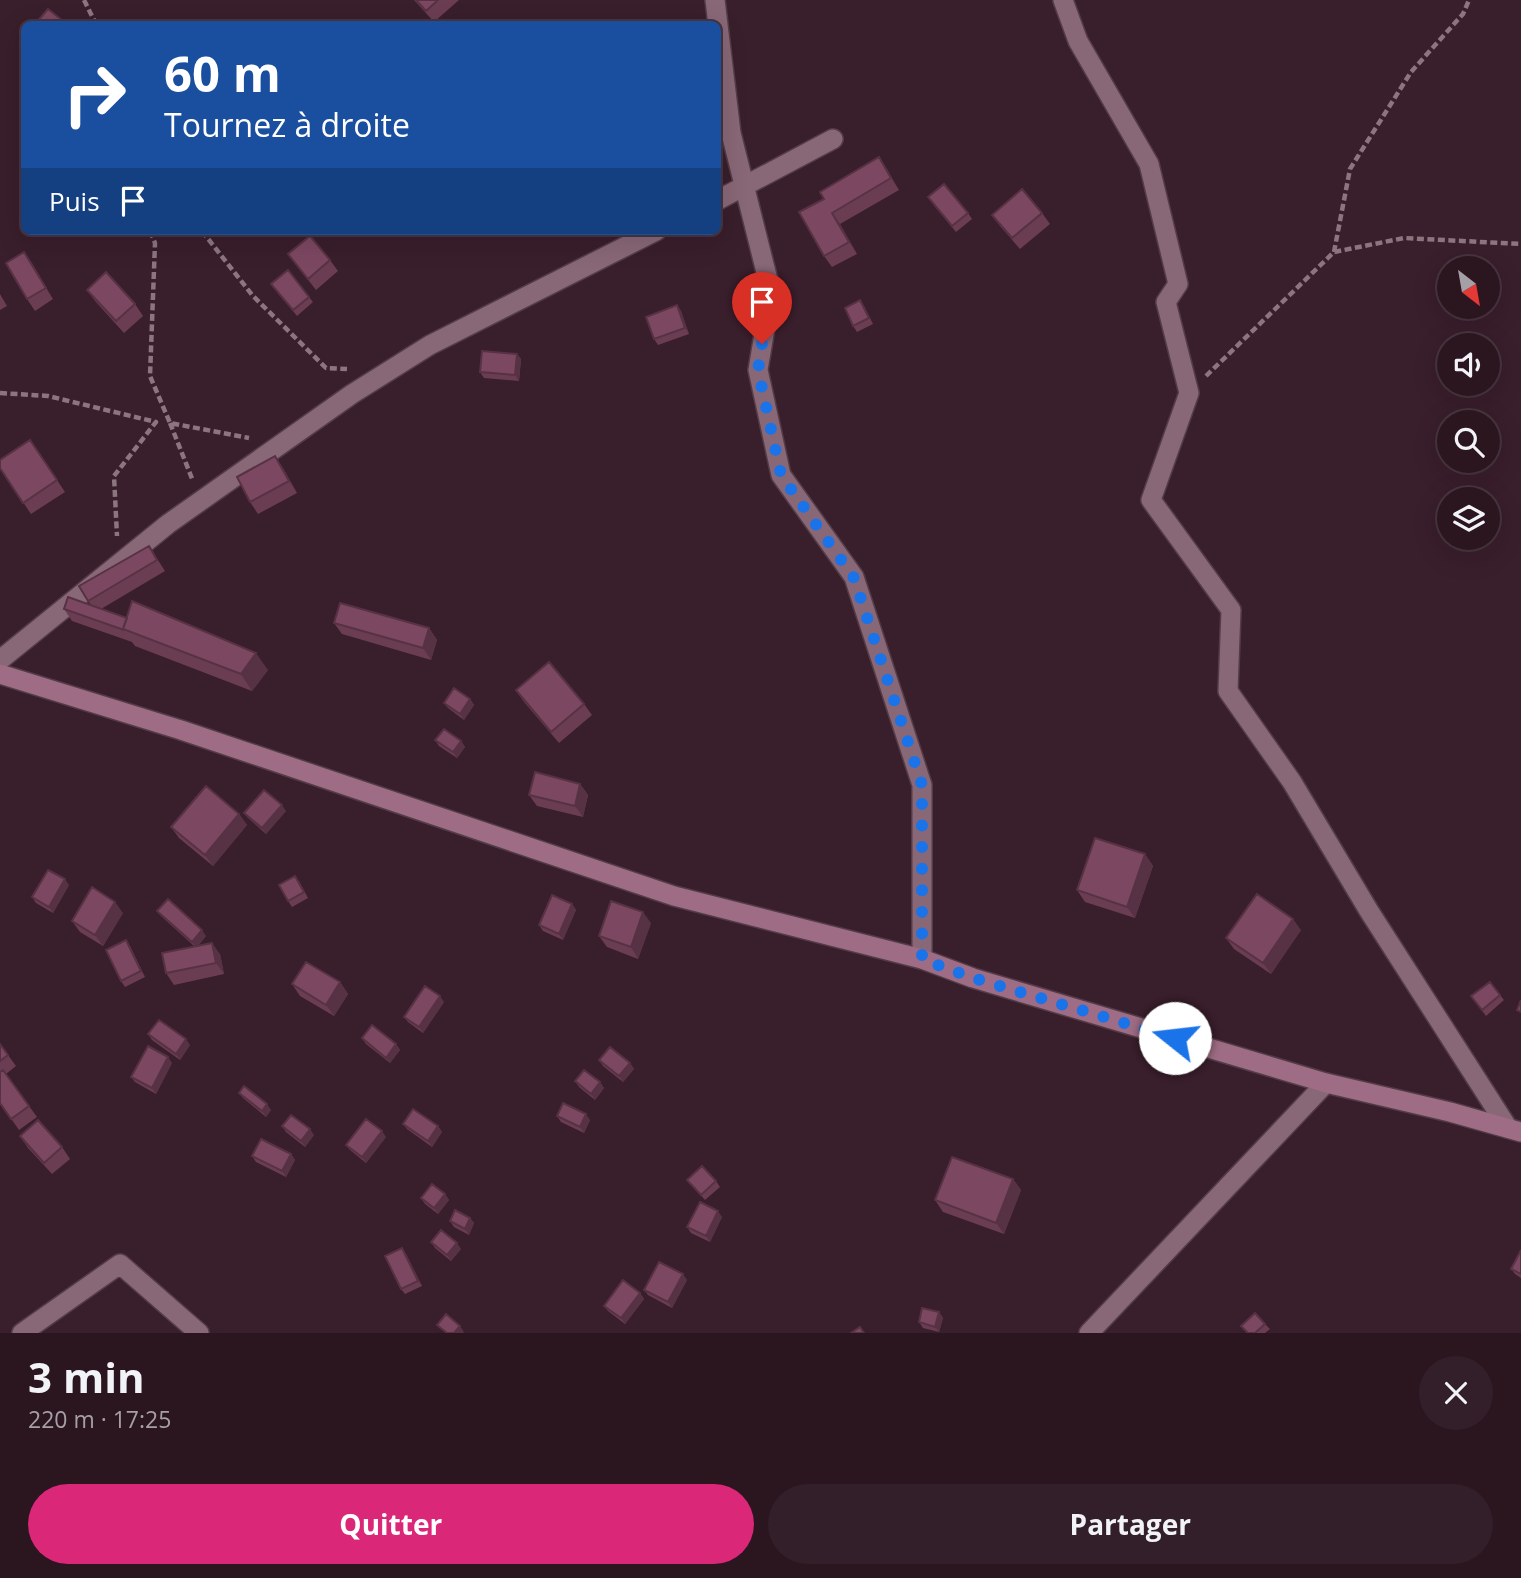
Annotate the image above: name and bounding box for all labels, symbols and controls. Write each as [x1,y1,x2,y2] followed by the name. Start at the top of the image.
[164,40,281,106] text: 60 m
[49,49,140,140] icon: right
[164,103,410,146] text: Tournez à droite
[114,182,152,220] icon: arrive
[49,183,100,219] text: Puis
[1437,256,1500,318] north arrow
[1437,256,1500,550] map controls
[732,272,792,344] pin
[743,283,781,321] icon: arrive
[1437,333,1500,396] button: sound
[1437,410,1500,473] button: search
[1437,487,1500,550] button: layers
[1138,1001,1212,1075] position arrow
[28,1348,145,1405] text: 3 min
[1419,1356,1493,1430] button: close
[28,1403,171,1435] text: 220 m · 17:25
[28,1484,754,1564] button: Quitter
[768,1484,1493,1564] button: Partager

